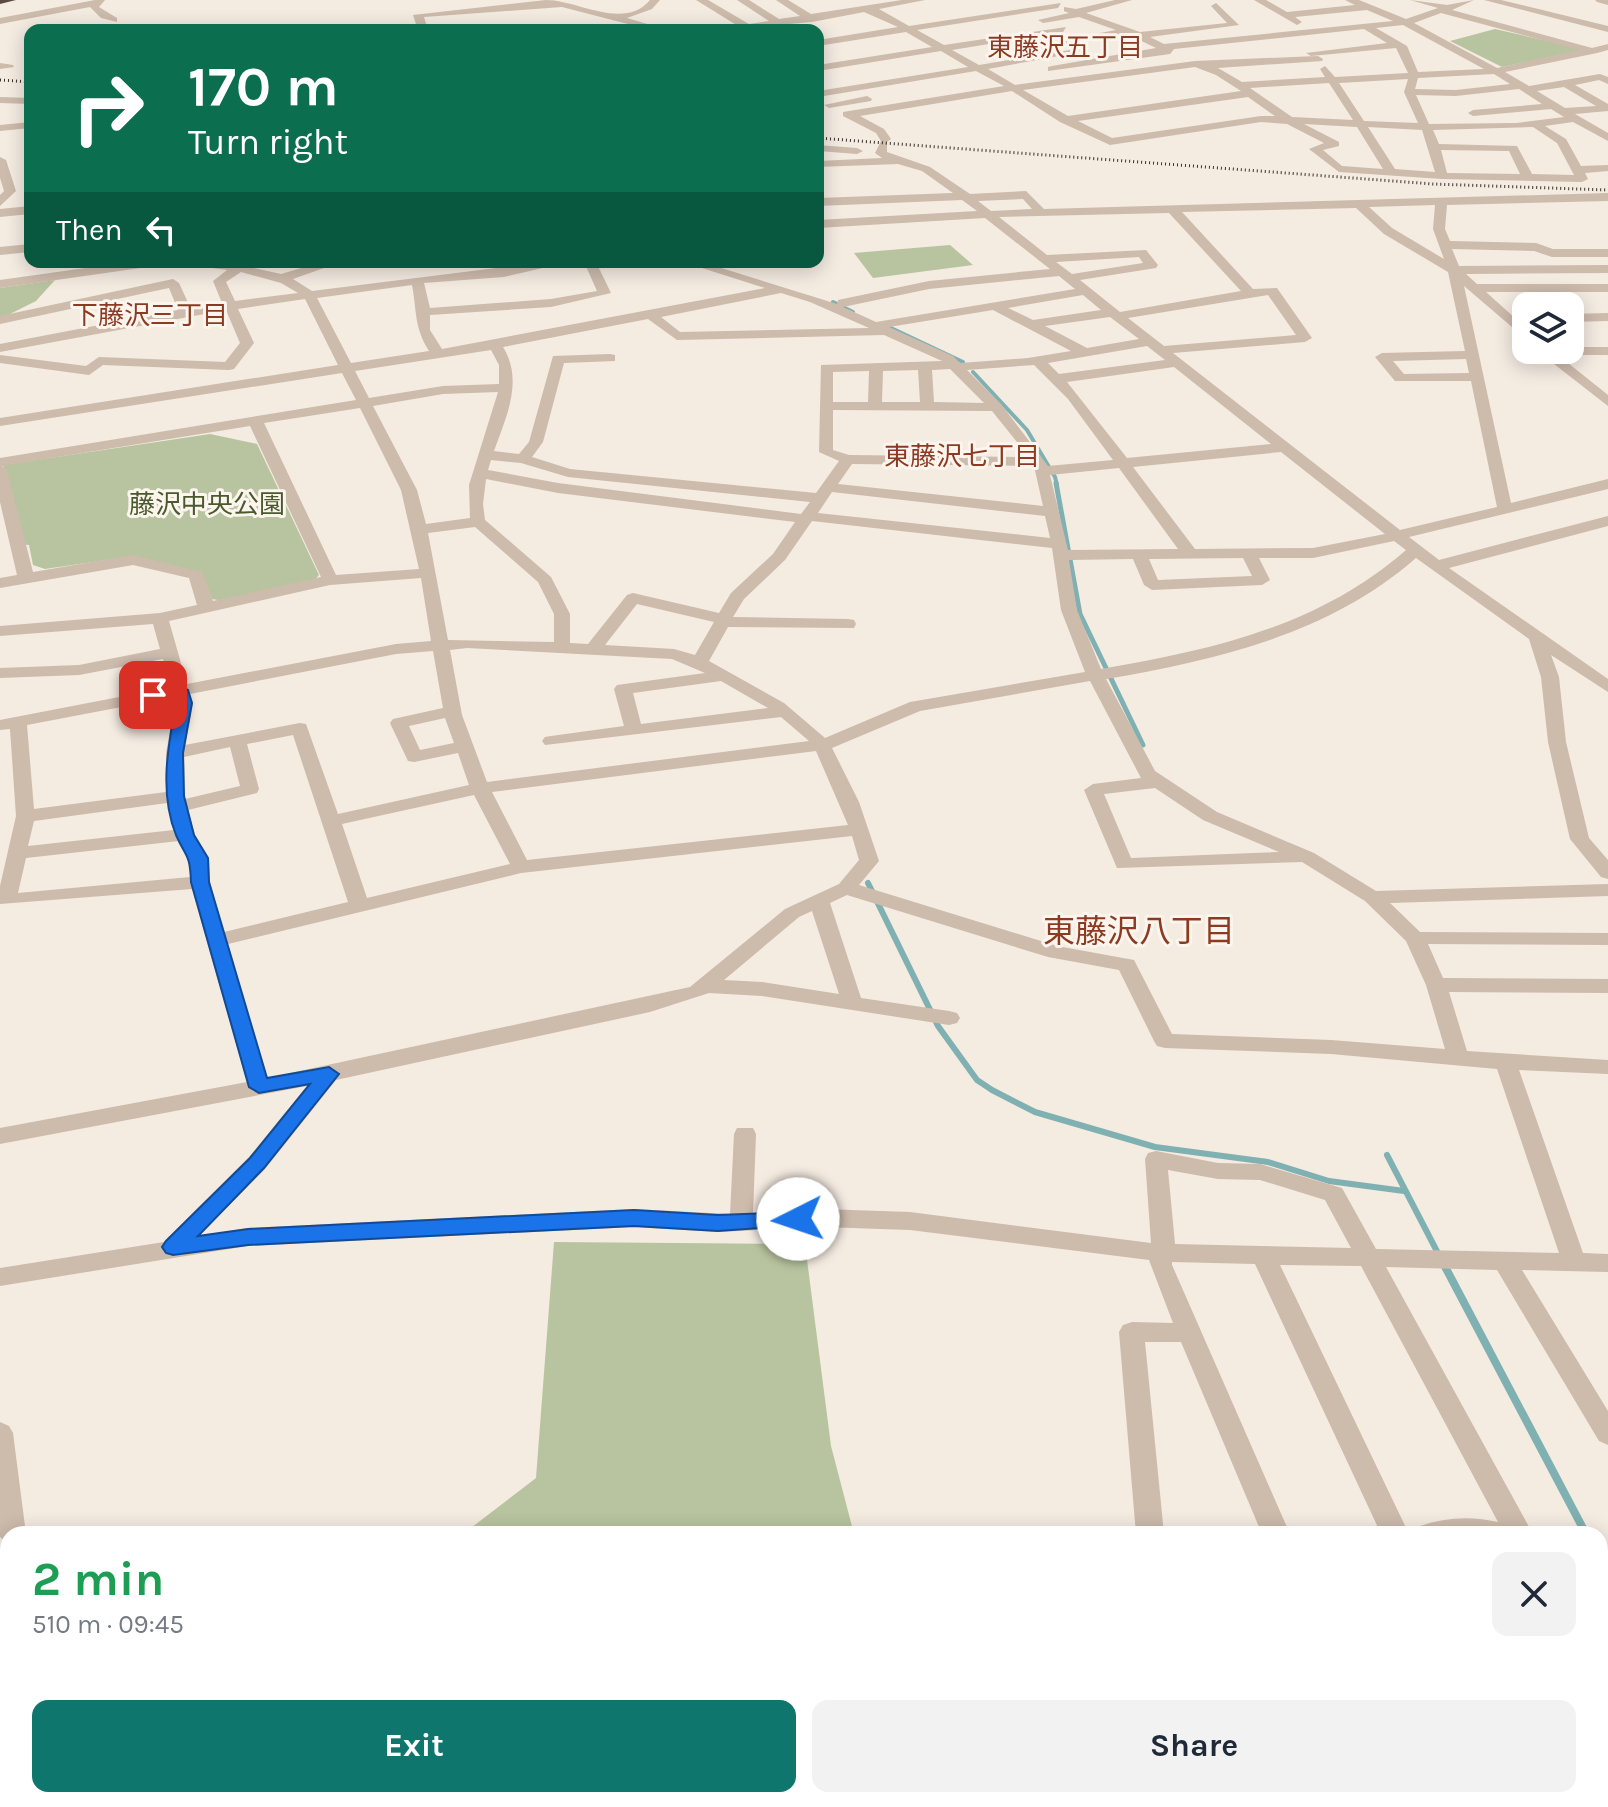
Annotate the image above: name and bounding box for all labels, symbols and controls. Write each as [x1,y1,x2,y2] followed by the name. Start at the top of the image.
[987,32,1143,63] district label: 東藤沢五丁目
[188,54,339,119] text: 170 m
[56,56,160,160] icon: right
[188,121,348,163] text: Turn right
[139,208,183,252] icon: left
[56,212,123,248] text: Then
[1512,292,1584,364] map controls
[1512,292,1584,364] button: layers
[72,300,228,331] district label: 下藤沢三丁目
[884,441,1040,472] district label: 東藤沢七丁目
[129,489,285,520] park label: 藤沢中央公園
[119,661,187,729] pin
[131,673,175,717] icon: arrive
[1043,913,1235,950] district label: 東藤沢八丁目
[756,1177,840,1261] position arrow
[32,1551,164,1607] text: 2 min
[1492,1552,1576,1636] button: close
[32,1609,184,1640] text: 510 m · 09:45
[32,1700,796,1792] button: Exit
[812,1700,1576,1792] button: Share

